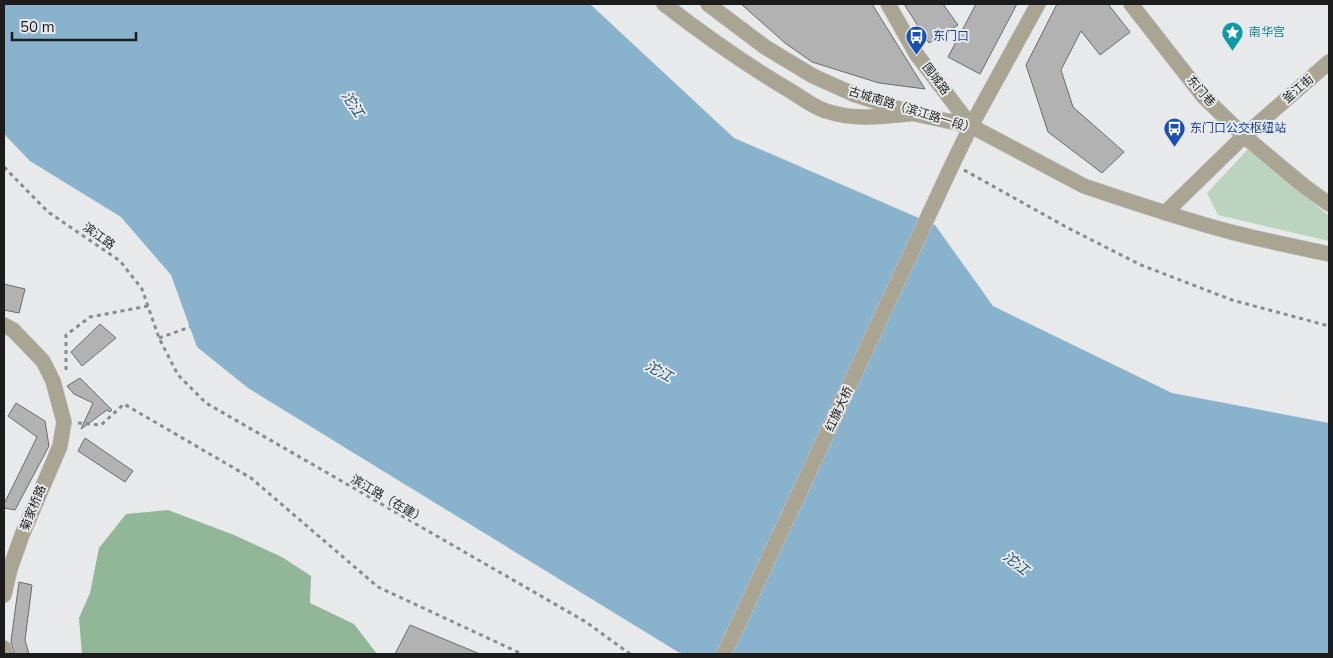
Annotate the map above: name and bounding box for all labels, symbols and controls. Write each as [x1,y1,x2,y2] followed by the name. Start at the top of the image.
[12,10,136,42] scale bar
[20,17,55,37] text: 50 m
[1221,20,1245,51] place icon: 南华宫
[905,24,929,55] bus stop icon: 东门口
[1249,24,1285,40] place label: 南华宫
[933,28,969,44] place label: 东门口
[919,60,953,98] street label: 围城路
[1279,71,1317,107] street label: 釜江街
[1183,72,1219,110] street label: 东门巷
[847,83,977,137] street label: 古城南路（滨江路一段）
[337,87,369,123] water label: 沱江
[1162,116,1186,147] bus stop icon: 东门口公交枢纽站
[1190,120,1286,136] place label: 东门口公交枢纽站
[80,219,118,253] street label: 滨江路
[642,356,677,387] water label: 沱江
[822,384,856,434] street label: 红旗大桥
[348,471,428,527] street label: 滨江路（在建）
[17,483,49,533] street label: 菊家桥路
[999,547,1034,581] water label: 沱江

